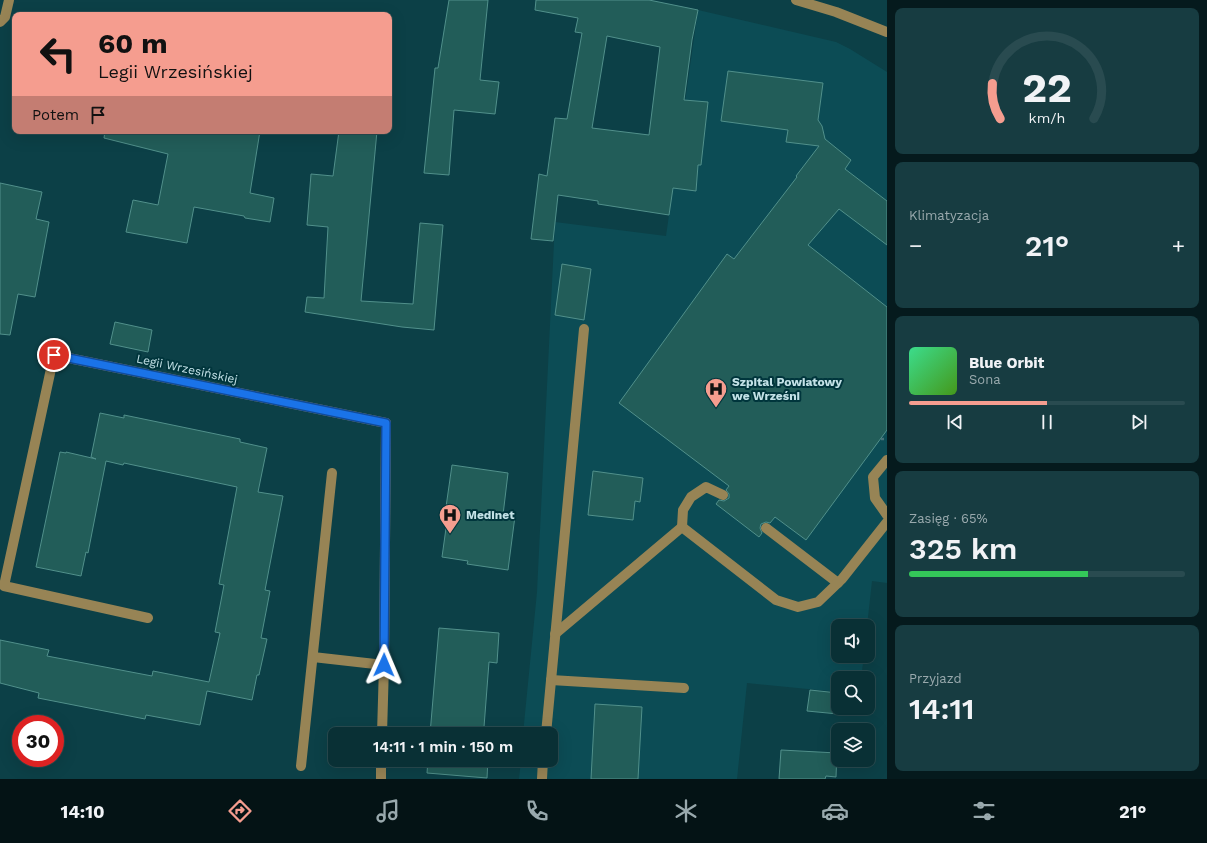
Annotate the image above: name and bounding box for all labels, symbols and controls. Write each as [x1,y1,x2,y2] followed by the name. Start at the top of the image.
[98,27,168,60] text: 60 m
[32,28,84,80] icon: left
[98,61,253,82] text: Legii Wrzesińskiej
[1022,63,1072,112] text: 22
[87,104,109,126] icon: arrive
[32,106,79,124] text: Potem
[1029,110,1065,126] text: km/h
[909,208,989,223] text: Klimatyzacja
[1025,228,1069,263] text: 21°
[909,233,922,258] text: −
[1172,233,1185,258] text: +
[37,338,71,372] pin
[43,344,65,366] icon: arrive
[135,351,239,387] street label: Legii Wrzesińskiej
[969,354,1044,372] text: Blue Orbit
[969,372,1001,387] text: Sona
[732,375,842,403] place label: Szpital Powiatowy we Wrześni
[703,376,729,409] hospital icon: Szpital Powiatowy we Wrześni
[944,411,966,433] icon: previous
[1036,411,1058,433] icon: pause
[1128,411,1150,433] icon: next
[437,502,463,535] hospital icon: Medinet
[466,508,515,522] place label: Medinet
[909,511,988,526] text: Zasięg · 65%
[909,531,1017,566] text: 325 km
[831,619,875,767] map controls
[831,619,875,663] button: sound
[363,644,405,686] position arrow
[831,671,875,715] button: search
[909,671,962,686] text: Przyjazd
[909,691,974,726] text: 14:11
[12,715,64,767] speed limit sign: 30
[831,723,875,767] button: layers
[373,738,513,756] text: 14:11 · 1 min · 150 m
[226,797,254,825] icon: directions
[374,797,402,825] icon: music
[523,797,551,825] icon: phone
[672,797,700,825] icon: climate
[821,797,849,825] icon: car
[970,797,998,825] icon: filters
[60,801,105,822] text: 14:10
[1119,801,1146,822] text: 21°

